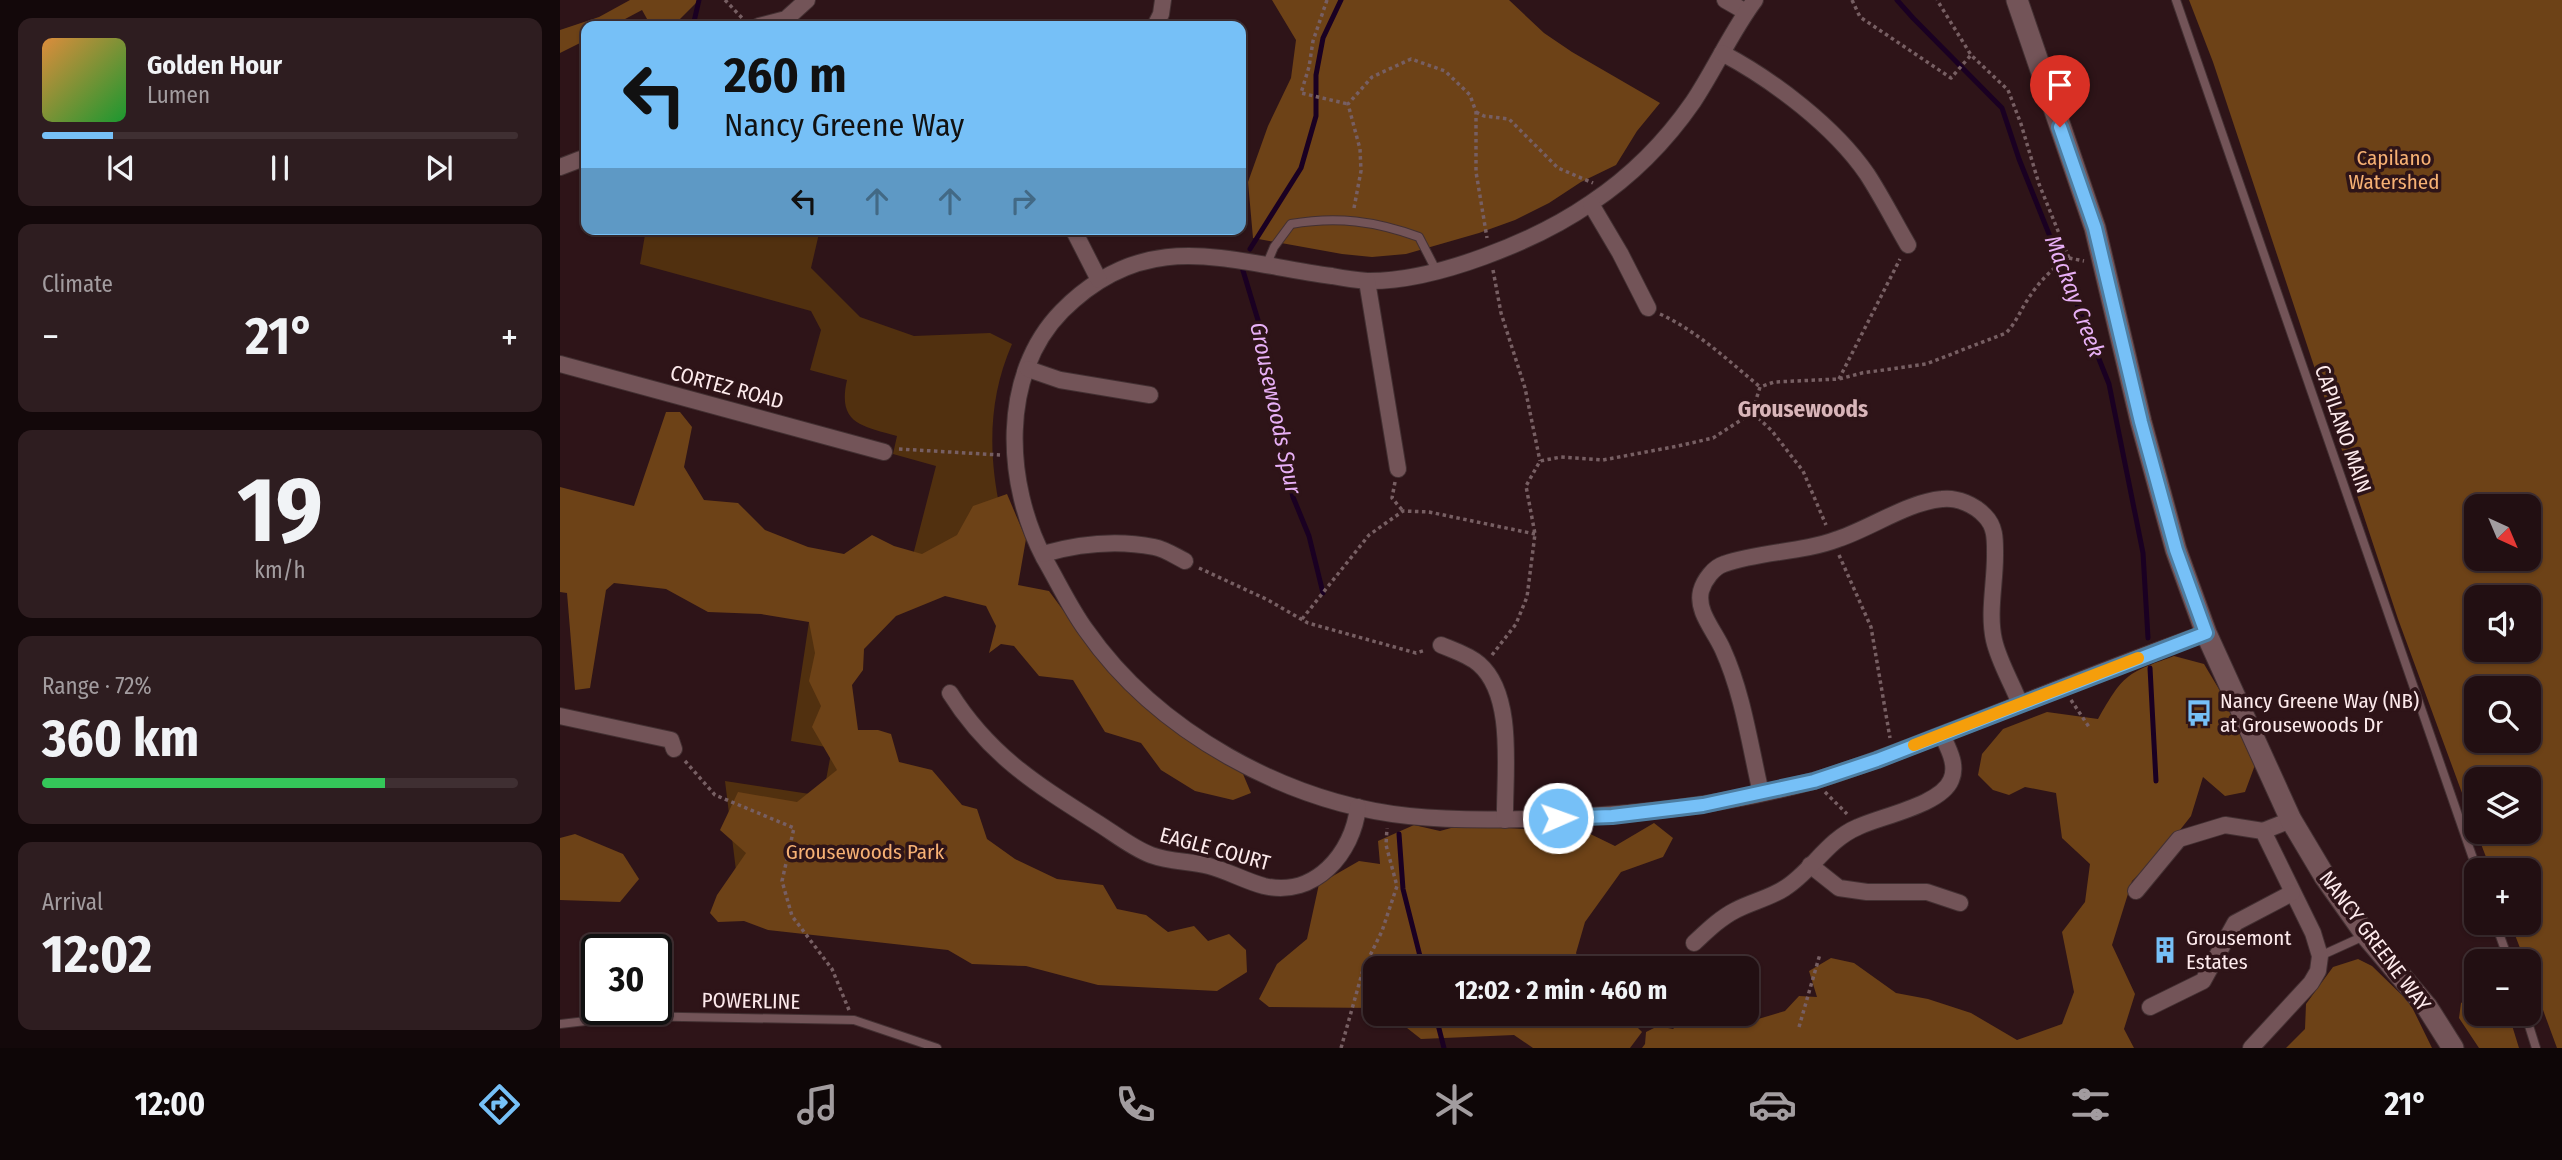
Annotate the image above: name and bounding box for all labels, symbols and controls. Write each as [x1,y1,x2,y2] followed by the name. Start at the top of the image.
[724,46,847,105] text: 260 m
[609,49,700,140] icon: left
[147,50,282,81] text: Golden Hour
[2030,55,2090,127] pin
[2041,66,2079,104] icon: arrive
[147,81,210,109] text: Lumen
[724,106,964,144] text: Nancy Greene Way
[2348,145,2440,195] park label: Capilano Watershed
[102,149,140,187] icon: previous
[261,149,299,187] icon: pause
[420,149,458,187] icon: next
[785,182,823,220] icon: left
[858,182,896,220] icon: ahead
[931,182,969,220] icon: ahead
[1004,182,1042,220] icon: right
[2039,231,2111,361] water label: Mackay Creek
[42,270,113,298] text: Climate
[245,305,315,368] text: 21°
[42,314,59,360] text: −
[501,314,518,360] text: +
[1244,320,1308,497] water label: Grousewoods Spur
[668,359,786,415] street label: CORTEZ ROAD
[2309,362,2377,496] street label: CAPILANO MAIN
[1738,395,1868,423] district label: Grousewoods
[237,456,323,565] text: 19
[2464,494,2541,570] north arrow
[2464,494,2541,1026] map controls
[254,556,306,584] text: km/h
[2464,585,2541,662] button: sound
[42,672,152,700] text: Range · 72%
[2464,676,2541,753] button: search
[2220,688,2419,738] place label: Nancy Greene Way (NB) at Grousewoods Dr
[2184,698,2214,728] bus stop icon: Nancy Greene Way (NB) at Grousewoods Dr
[42,707,199,770] text: 360 km
[2464,767,2541,844] button: layers
[1521,781,1595,855] position arrow
[1157,822,1273,876] street label: EAGLE COURT
[786,839,944,865] park label: Grousewoods Park
[2464,858,2541,935] button: +
[2314,866,2437,1017] street label: NANCY GREENE WAY
[42,888,103,916] text: Arrival
[42,923,152,986] text: 12:02
[2186,925,2291,975] place label: Grousemont Estates
[581,934,672,1025] speed limit sign: 30
[2150,935,2180,965] building icon: Grousemont Estates
[2464,949,2541,1026] button: −
[1455,975,1667,1006] text: 12:02 · 2 min · 460 m
[701,987,801,1015] street label: POWERLINE
[475,1080,524,1129] icon: directions
[793,1080,842,1129] icon: music
[1111,1080,1160,1129] icon: phone
[1430,1080,1479,1129] icon: climate
[1748,1080,1797,1129] icon: car
[2066,1080,2115,1129] icon: filters
[135,1085,205,1123] text: 12:00
[2384,1085,2427,1123] text: 21°

